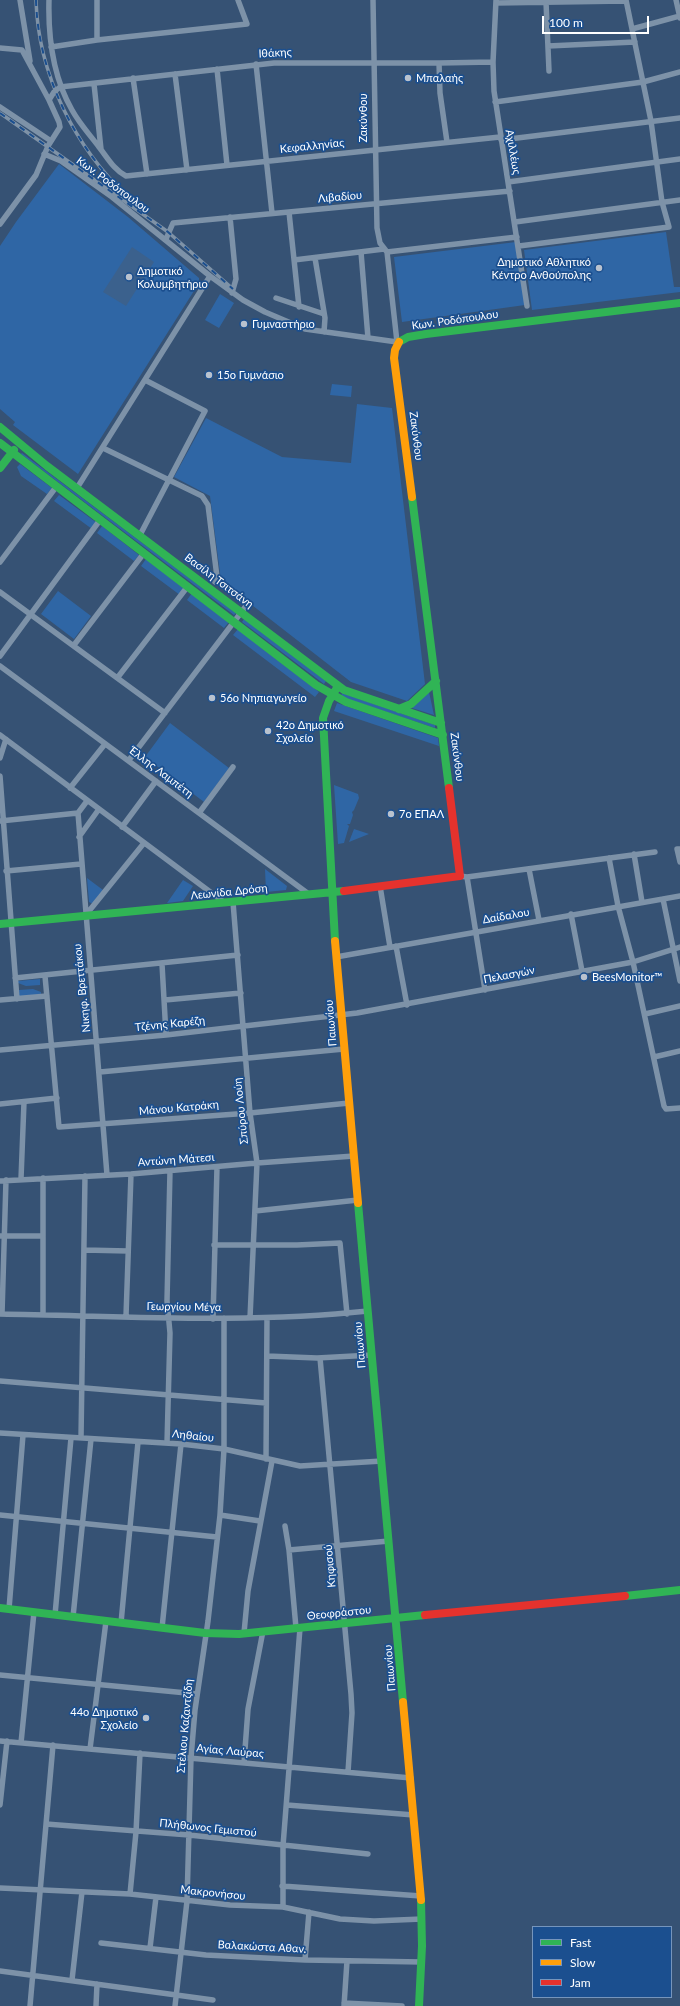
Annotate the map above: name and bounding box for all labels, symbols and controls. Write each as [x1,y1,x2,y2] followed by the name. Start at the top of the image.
[544,8,651,34] scale bar
[549,15,583,30] text: 100 m
[258,46,292,60] street label: Ιθάκης
[416,71,463,85] place label: Μπαλαής
[403,73,413,83] marker: Μπαλαής
[356,93,370,143] street label: Ζακύνθου
[503,128,523,176] street label: Αχιλλέως
[279,136,345,156] street label: Κεφαλληνίας
[74,154,152,216] street label: Κων. Ροδόπουλου
[317,189,363,205] street label: Λιβαδίου
[492,255,591,281] place label: Δημοτικό Αθλητικό Κέντρο Ανθούπολης
[594,263,604,273] marker: Δημοτικό Αθλητικό Κέντρο Ανθούπολης
[137,264,208,290] place label: Δημοτικό Κολυμβητήριο
[124,272,134,282] marker: Δημοτικό Κολυμβητήριο
[411,307,499,333] street label: Κων. Ροδόπουλου
[252,317,315,331] place label: Γυμναστήριο
[239,319,249,329] marker: Γυμναστήριο
[217,368,284,382] place label: 15ο Γυμνάσιο
[204,370,214,380] marker: 15ο Γυμνάσιο
[406,411,426,461] street label: Ζακύνθου
[182,551,256,611] street label: Βασίλη Τσιτσάνη
[220,691,307,705] place label: 56ο Νηπιαγωγείο
[207,693,217,703] marker: 56ο Νηπιαγωγείο
[276,718,344,744] place label: 42ο Δημοτικό Σχολείο
[263,726,273,736] marker: 42ο Δημοτικό Σχολείο
[447,732,467,782] street label: Ζακύνθου
[126,744,196,800] street label: Έλλης Λαμπέτη
[399,807,444,821] place label: 7ο ΕΠΑΛ
[386,809,396,819] marker: 7ο ΕΠΑΛ
[190,881,268,903] street label: Λεωνίδα Δρόση
[481,905,531,927] street label: Δαίδαλου
[71,943,93,1033] street label: Νικηφ. Βρεττάκου
[482,964,536,986] street label: Πελασγών
[592,970,663,984] place label: BeesMonitor™
[579,972,589,982] marker: BeesMonitor™
[322,999,340,1047] street label: Παιωνίου
[134,1014,206,1034] street label: Τζένης Καρέζη
[231,1077,251,1145] street label: Σπύρου Λούη
[138,1098,220,1118] street label: Μάνου Κατράκη
[137,1151,215,1169] street label: Αντώνη Μάτεσι
[146,1300,222,1314] street label: Γεωργίου Μέγα
[351,1321,369,1369] street label: Παιωνίου
[171,1427,215,1445] street label: Ληθαίου
[322,1544,338,1588] street label: Κηφισού
[306,1603,372,1623] street label: Θεοφράστου
[381,1644,399,1692] street label: Παιωνίου
[174,1678,196,1774] street label: Στέλιου Καζαντζίδη
[70,1705,138,1731] place label: 44ο Δημοτικό Σχολείο
[141,1713,151,1723] marker: 44ο Δημοτικό Σχολείο
[196,1741,264,1761] street label: Αγίας Λαύρας
[159,1816,257,1840] street label: Πλήθωνος Γεμιστού
[180,1883,246,1903] street label: Μακρονήσου
[532,1926,672,1998] legend
[570,1935,591,1950] text: Fast
[217,1938,307,1956] street label: Βαλακώστα Αθαν.
[570,1955,595,1970] text: Slow
[570,1975,591,1990] text: Jam

